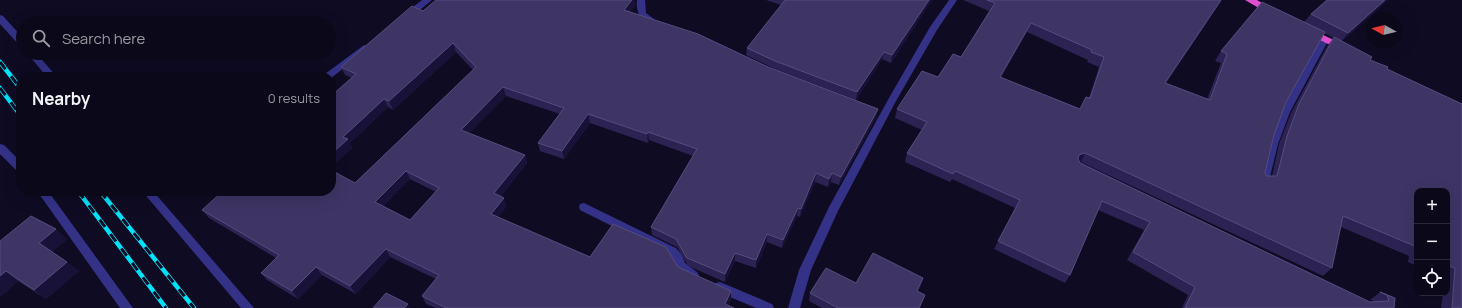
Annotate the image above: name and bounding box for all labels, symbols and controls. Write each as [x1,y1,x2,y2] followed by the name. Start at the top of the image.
[1366,12,1402,48] north arrow
[16,16,336,60] search box
[30,27,52,49] icon: search
[62,28,145,49] text: Search here
[32,87,90,110] text: Nearby
[268,89,320,107] text: 0 results
[1414,188,1450,296] map controls
[1414,188,1450,224] button: +
[1414,224,1450,260] button: −
[1414,260,1450,296] button: locate

